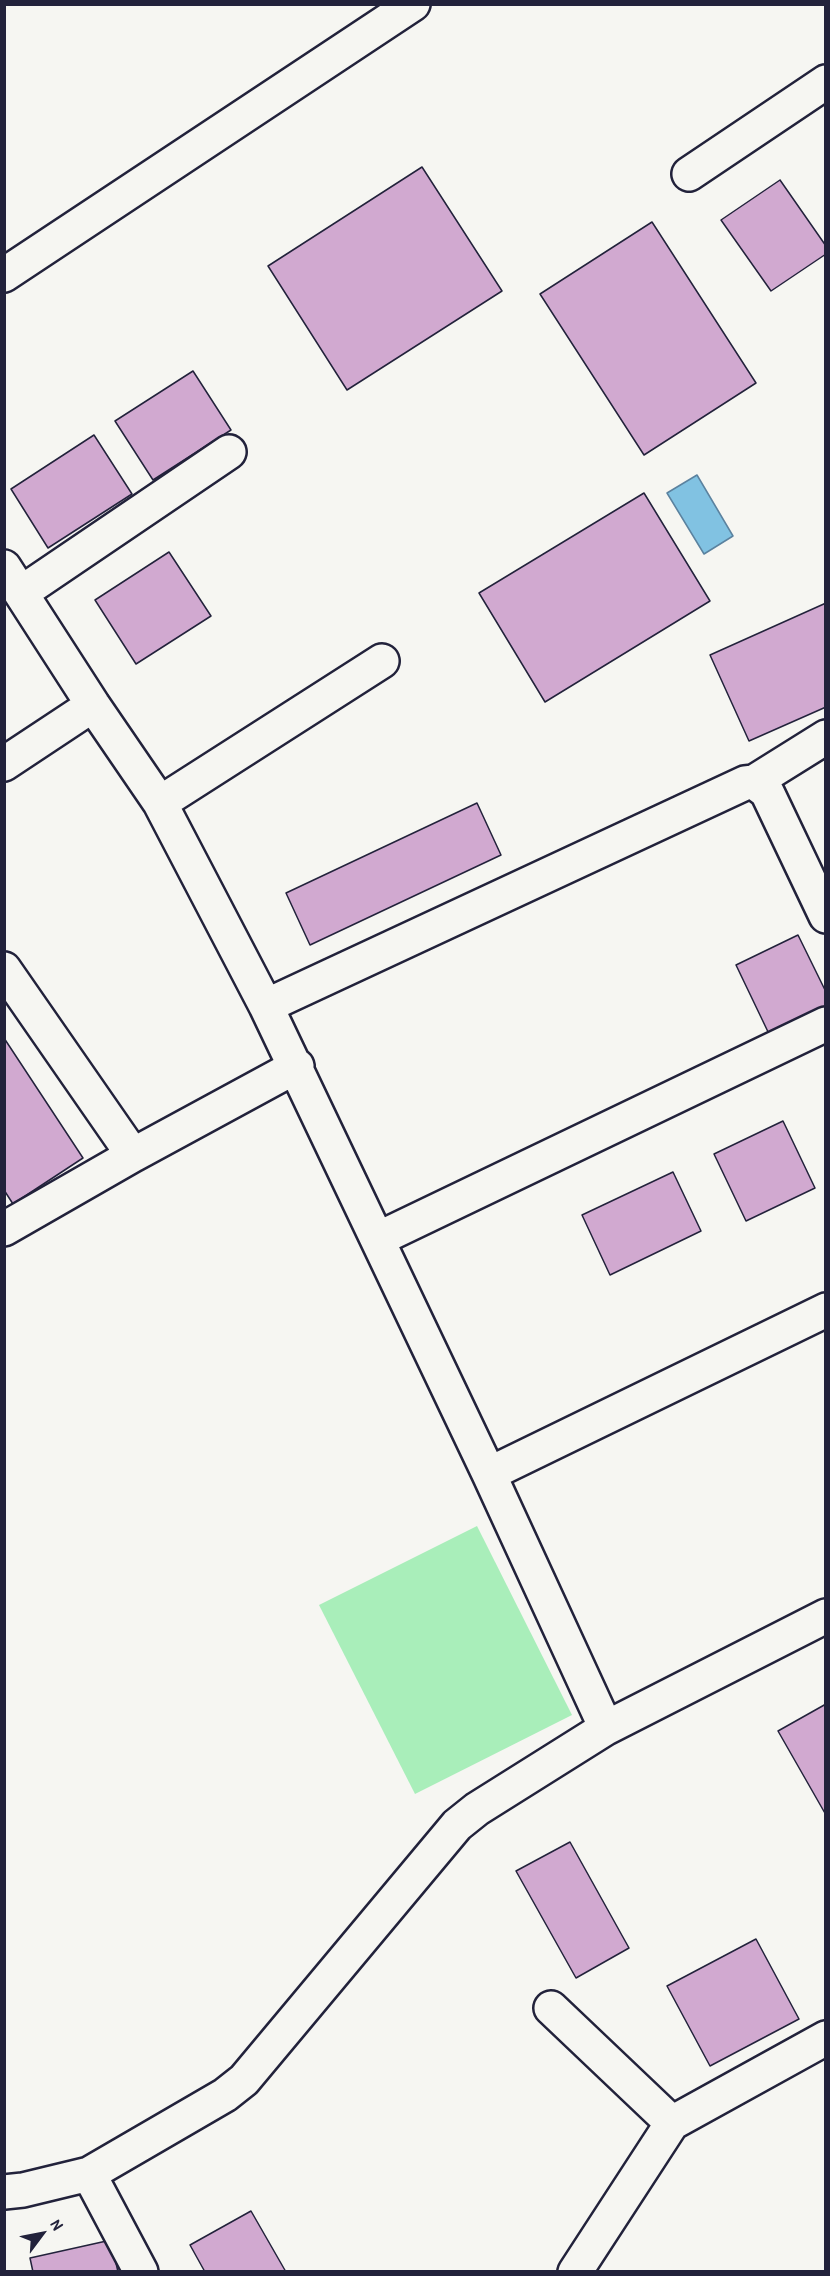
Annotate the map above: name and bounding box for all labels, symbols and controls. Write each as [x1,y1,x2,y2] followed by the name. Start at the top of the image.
[12,2204,72,2264] north arrow
[46,2215,69,2234] text: N

